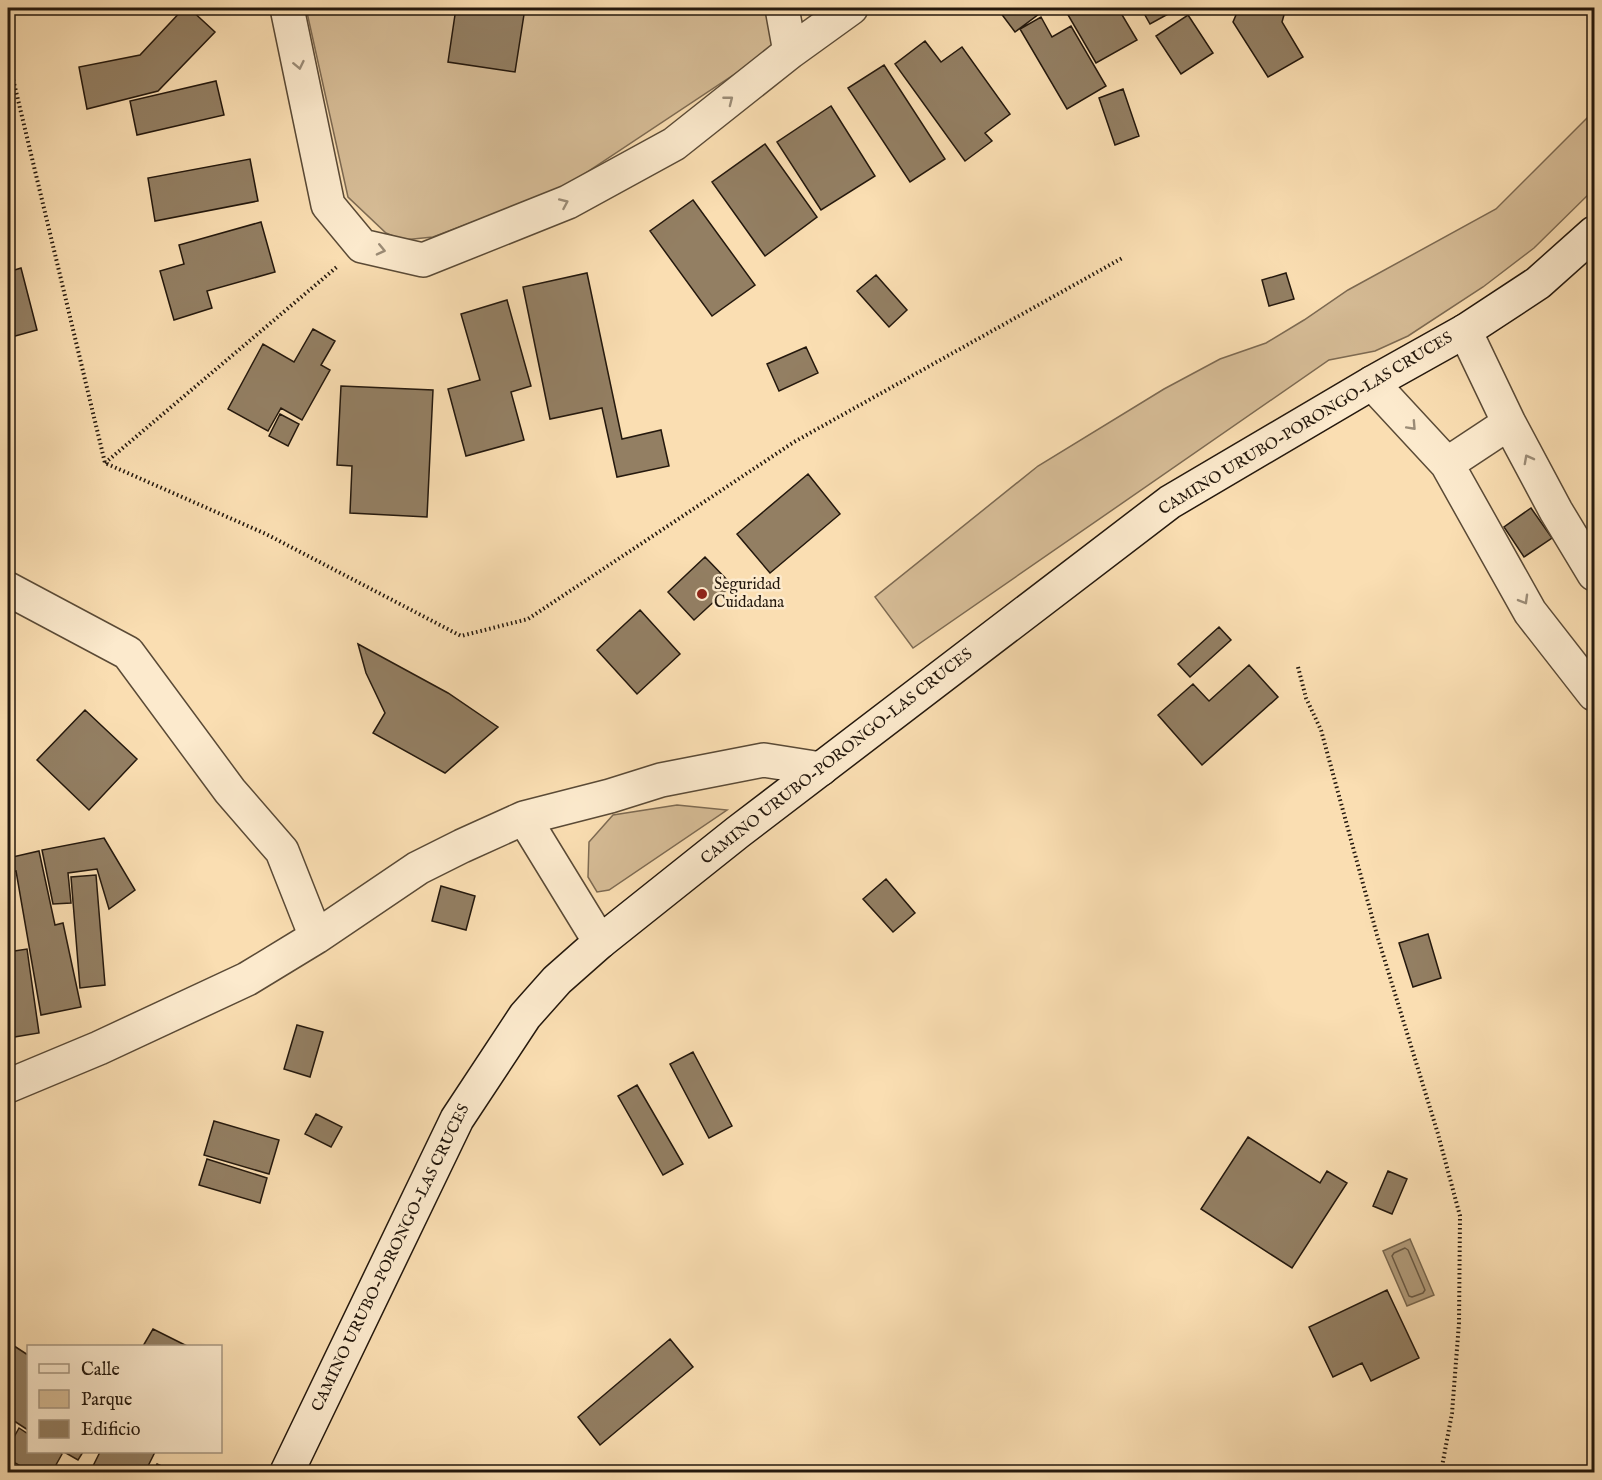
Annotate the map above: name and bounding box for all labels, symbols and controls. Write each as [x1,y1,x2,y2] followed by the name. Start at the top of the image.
[292,60,305,70] one-way arrow
[722,97,733,108] one-way arrow
[558,198,569,210] one-way arrow
[376,243,386,256] one-way arrow
[1155,328,1457,520] street label: CAMINO URUBO-PORONGO-LAS CRUCES
[1404,418,1415,429] one-way arrow
[1524,455,1535,466] one-way arrow
[714,575,784,613] place label: Seguridad Cuidadana
[695,587,709,601] marker: Seguridad Cuidadana
[1516,594,1528,604] one-way arrow
[697,645,977,869] street label: CAMINO URUBO-PORONGO-LAS CRUCES
[308,1101,474,1415] street label: CAMINO URUBO-PORONGO-LAS CRUCES
[27,1345,222,1453] legend
[81,1359,120,1382] text: Calle
[81,1389,132,1412] text: Parque
[81,1419,141,1442] text: Edificio

